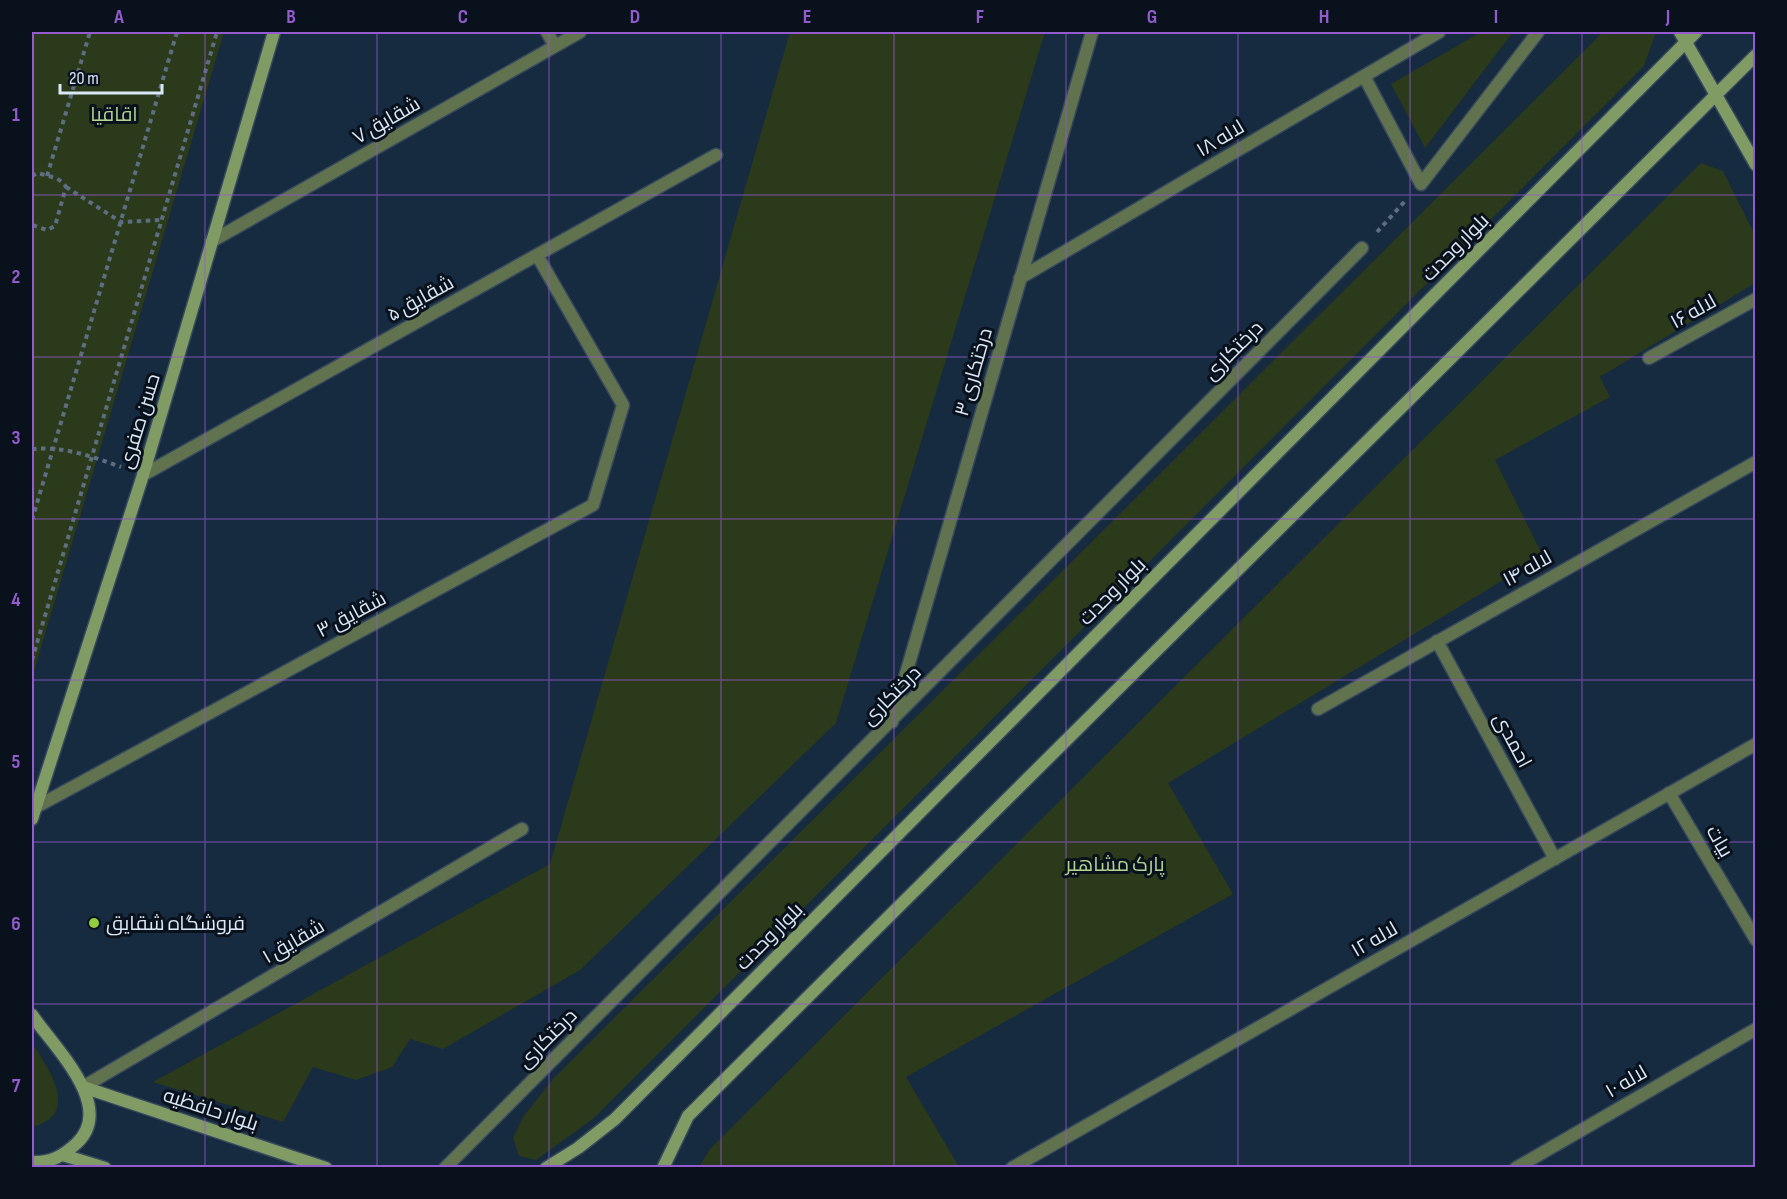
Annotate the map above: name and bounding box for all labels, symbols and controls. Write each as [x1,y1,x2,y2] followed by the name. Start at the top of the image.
[113,5,124,29] text: A
[286,5,296,29] text: B
[458,5,468,29] text: C
[630,5,640,29] text: D
[803,5,811,29] text: E
[976,5,984,29] text: F
[1147,5,1157,29] text: G
[1319,5,1329,29] text: H
[1494,5,1498,29] text: I
[1665,5,1670,29] text: J
[60,57,162,95] scale bar
[69,68,99,89] text: 20 m
[348,92,425,150] street label: شقایق ۷
[12,103,20,127] text: 1
[90,103,138,127] park label: اقاقیا
[1192,115,1249,162] street label: لاله ۱۸
[1417,209,1494,286] street label: بلوار وحدت
[12,265,20,289] text: 2
[383,271,458,327] street label: شقایق ۵
[1666,290,1721,334] street label: لاله ۱۶
[1199,316,1268,385] street label: درختکاری
[950,325,998,419] street label: درختکاری ۳
[114,371,166,472] street label: حسن صفری
[12,426,21,450] text: 3
[1499,546,1556,592] street label: لاله ۱۴
[1074,553,1151,630] street label: بلوار وحدت
[313,587,390,643] street label: شقایق ۳
[11,588,21,612] text: 4
[857,661,926,730] street label: درختکاری
[1488,709,1536,772] street label: احمدی
[12,750,21,774] text: 5
[1701,821,1738,862] street label: بیات
[1064,853,1165,877] park label: پارک مشاهیر
[731,898,808,975] street label: بلوار وحدت
[11,912,21,936] text: 6
[106,912,245,936] place label: فروشگاه شقایق
[258,915,329,969] street label: شقایق ۱
[87,916,101,930] marker: فروشگاه شقایق
[1347,917,1402,963] street label: لاله ۱۲
[513,1004,582,1073] street label: درختکاری
[1601,1060,1652,1103] street label: لاله ۱۰
[12,1074,21,1098] text: 7
[160,1083,261,1137] street label: بلوار حافظیه

